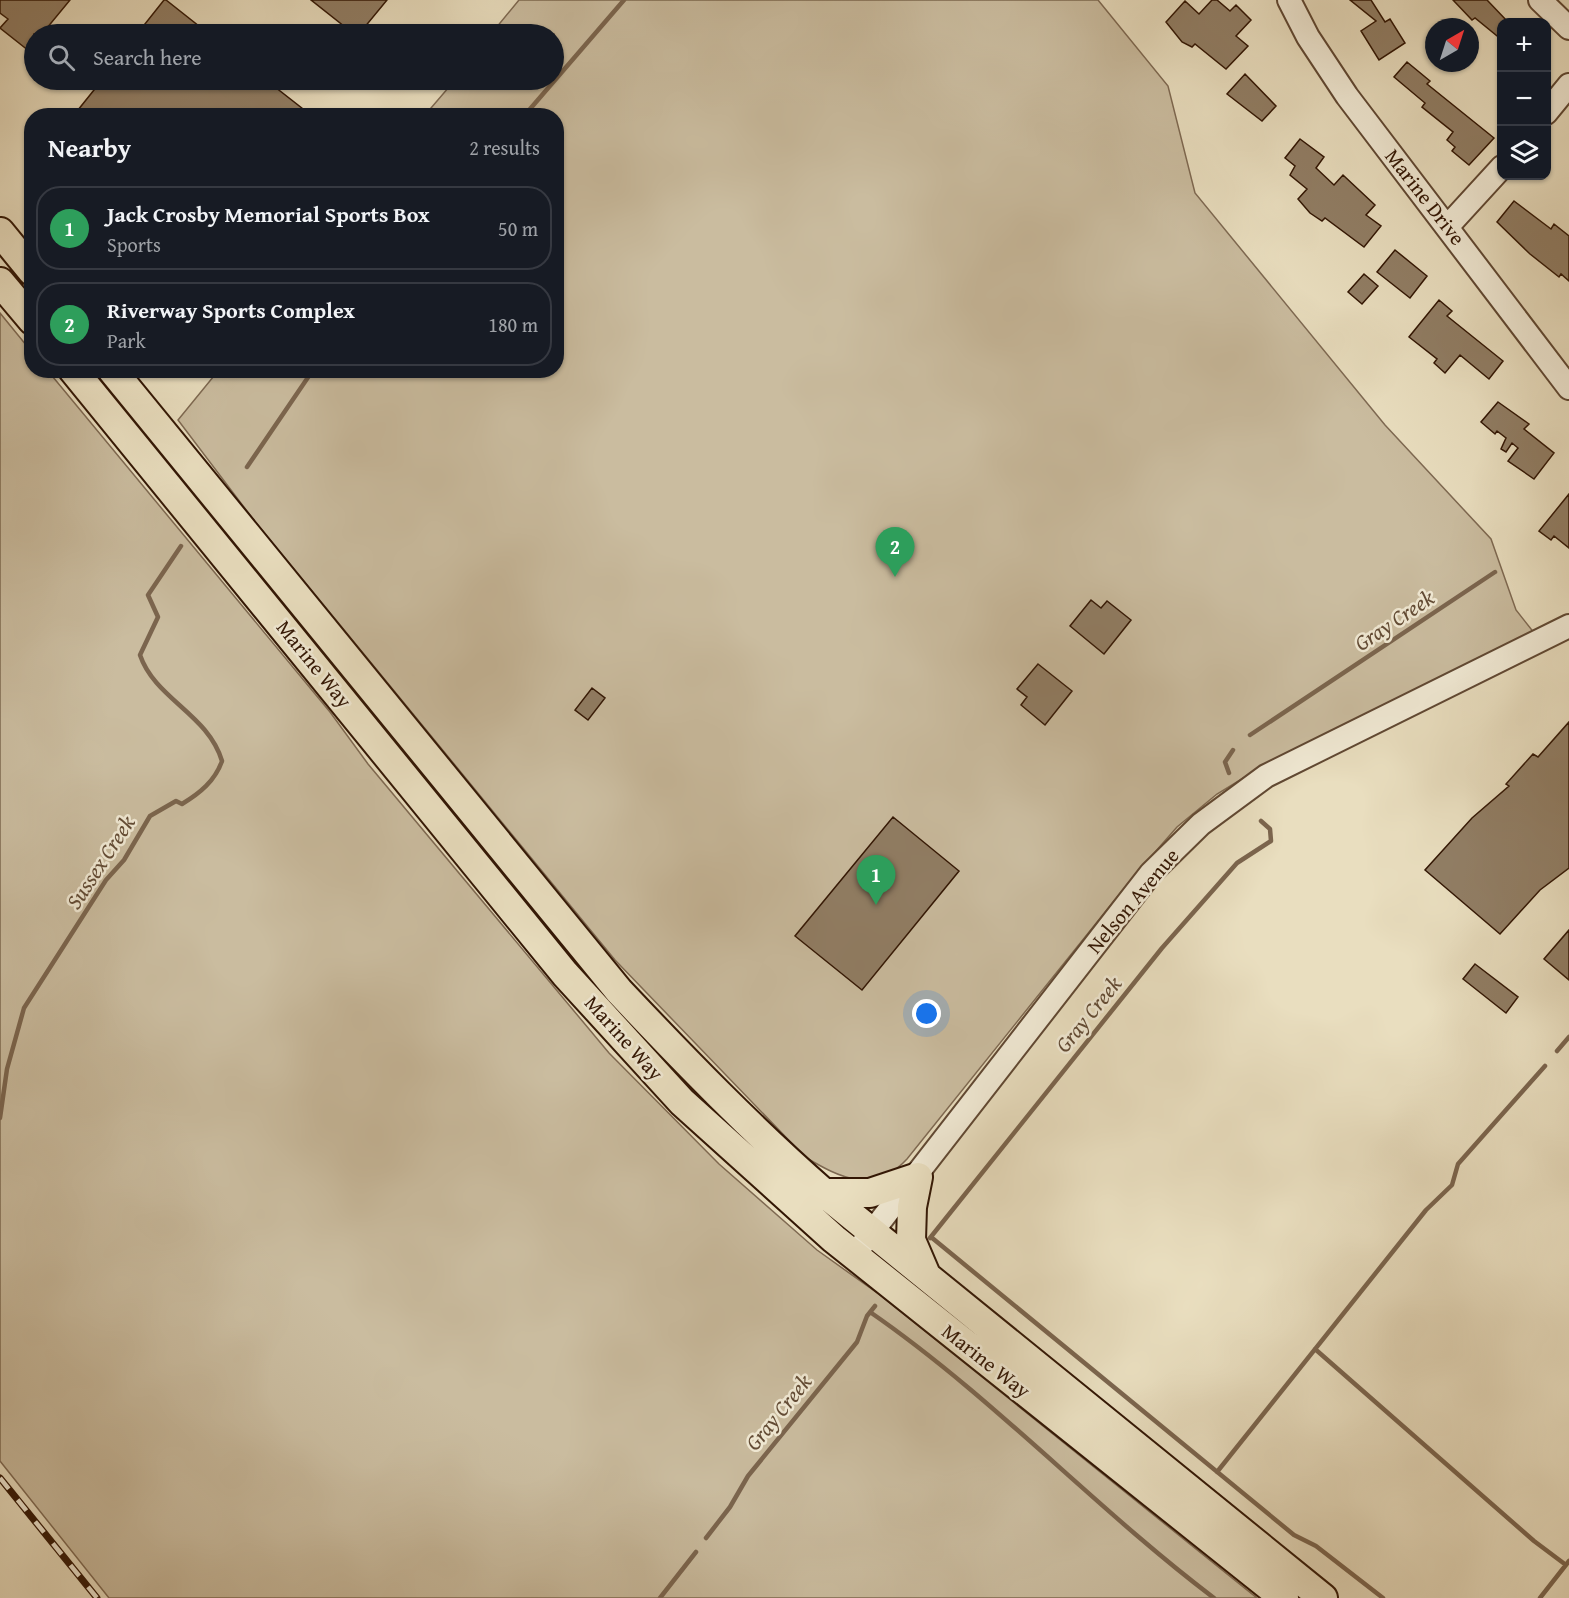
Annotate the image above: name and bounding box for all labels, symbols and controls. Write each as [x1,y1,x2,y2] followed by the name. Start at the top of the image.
[1425,18,1479,72] north arrow
[1497,18,1551,180] map controls
[1497,18,1551,72] button: +
[24,24,564,90] search box
[45,41,78,74] icon: search
[93,41,202,73] text: Search here
[1497,72,1551,126] button: −
[1497,126,1551,180] button: layers
[48,128,131,167] text: Nearby
[469,133,540,162] text: 2 results
[1378,142,1473,252] street label: Marine Drive
[107,198,430,230] text: Jack Crosby Memorial Sports Box
[64,214,75,243] text: 1
[498,214,538,243] text: 50 m
[107,230,161,259] text: Sports
[107,294,355,326] text: Riverway Sports Complex
[64,310,75,339] text: 2
[488,310,538,339] text: 180 m
[107,326,146,355] text: Park
[876,528,914,577] pin: 2
[1348,581,1441,658] water label: Gray Creek
[269,613,360,715] street label: Marine Way
[58,808,143,915] water label: Sussex Creek
[1079,841,1186,960] street label: Nelson Avenue
[856,856,896,905] pin: 1
[1047,968,1129,1059] water label: Gray Creek
[578,988,672,1088] street label: Marine Way
[912,999,941,1028] your location
[935,1316,1038,1406] street label: Marine Way
[737,1366,819,1457] water label: Gray Creek

